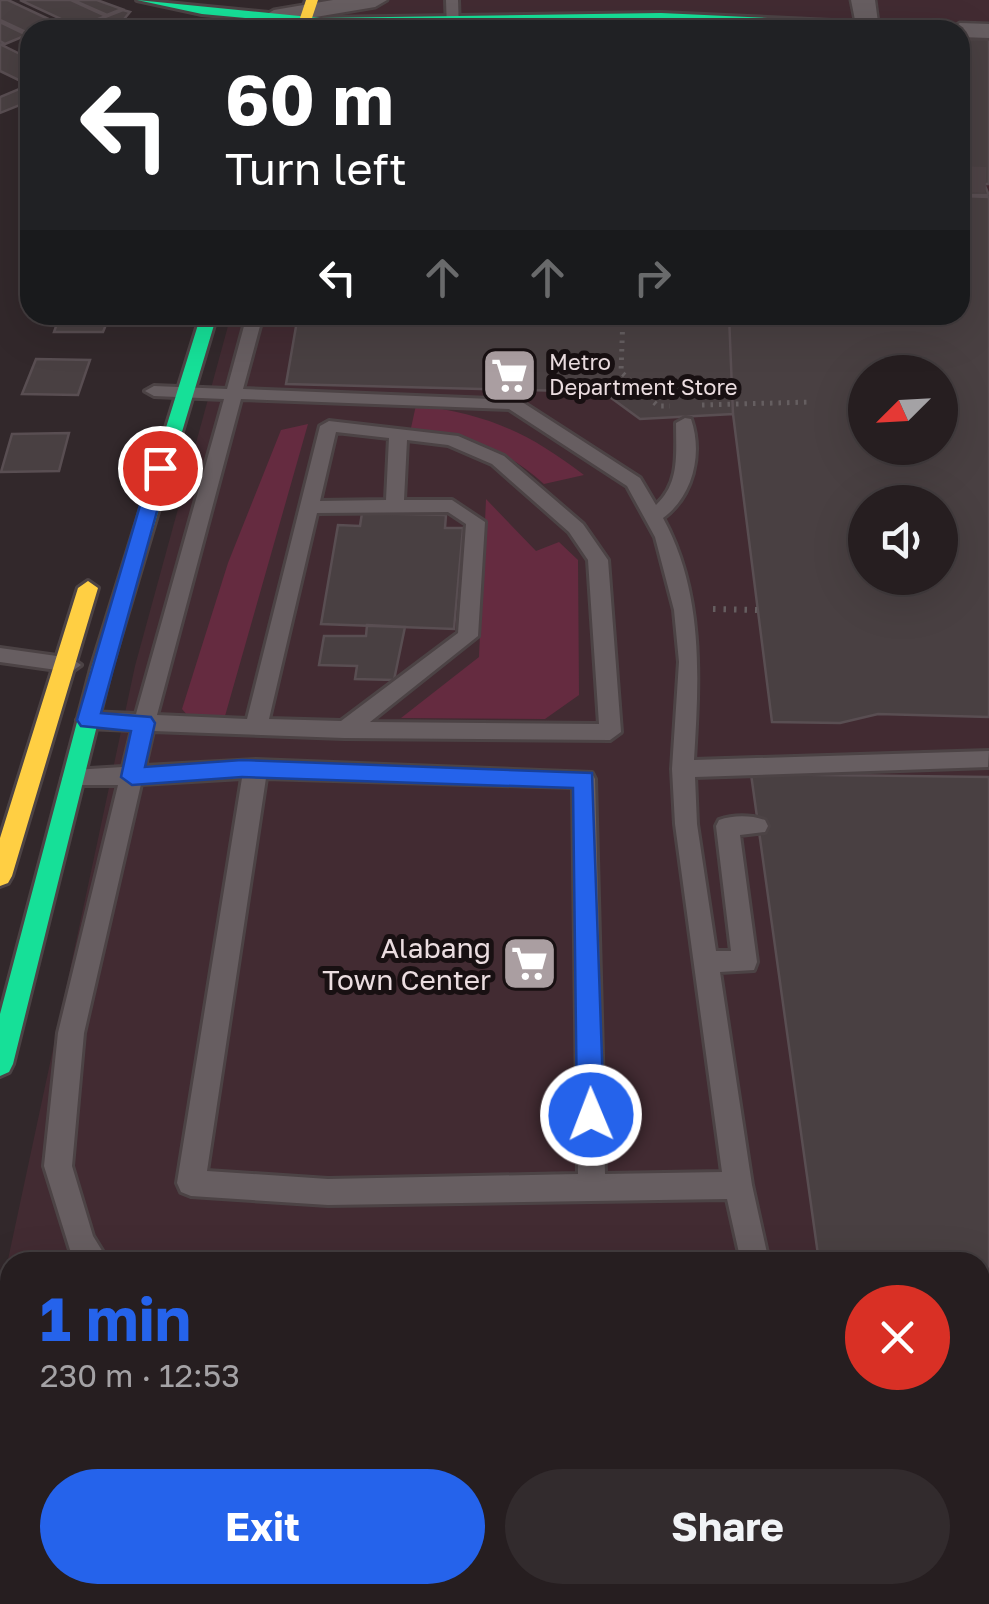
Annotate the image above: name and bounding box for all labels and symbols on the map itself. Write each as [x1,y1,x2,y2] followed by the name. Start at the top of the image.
[480,345,540,405] supermarket icon: Metro Department Store
[549,348,738,400] place label: Metro Department Store
[848,355,958,465] north arrow
[118,426,203,511] pin
[322,931,491,996] place label: Alabang Town Center
[500,934,560,994] supermarket icon: Alabang Town Center
[539,1063,643,1167] position arrow

